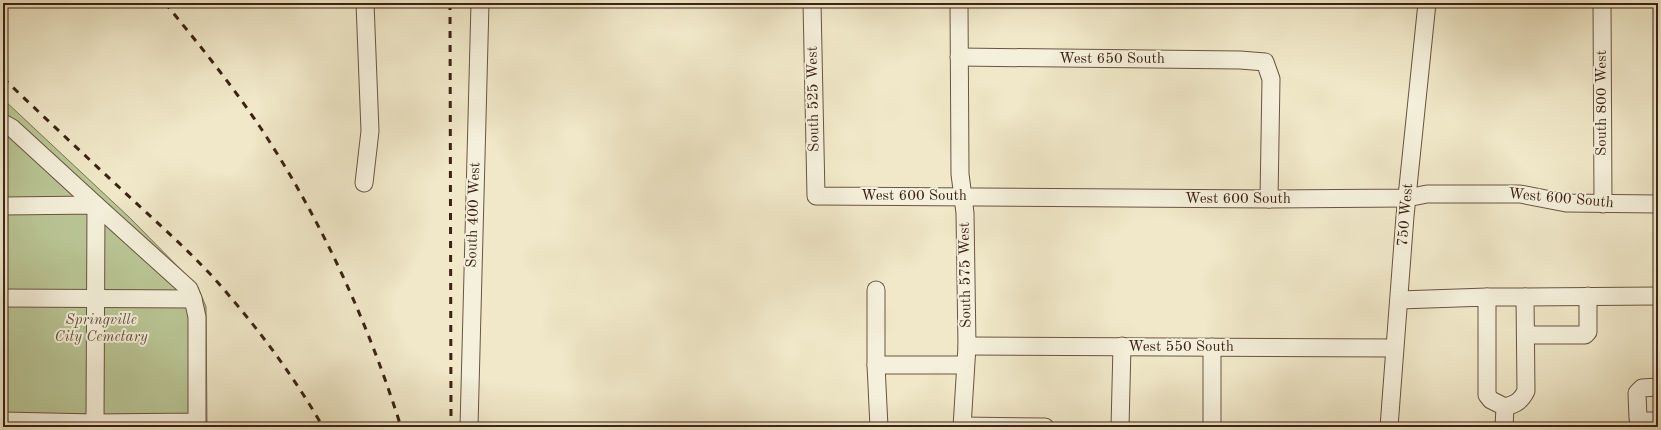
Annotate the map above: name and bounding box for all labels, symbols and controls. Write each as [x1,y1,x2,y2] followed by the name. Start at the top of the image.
[806,46,822,152] street label: South 525 West
[1595,50,1610,156] street label: South 800 West
[1059,52,1165,67] street label: West 650 South
[465,162,483,268] street label: South 400 West
[1396,183,1416,247] street label: 750 West
[1508,187,1614,211] street label: West 600 South
[861,189,967,204] street label: West 600 South
[1185,192,1291,207] street label: West 600 South
[958,222,974,328] street label: South 575 West
[54,313,148,345] park label: Springville City Cemetary
[1128,340,1234,355] street label: West 550 South

